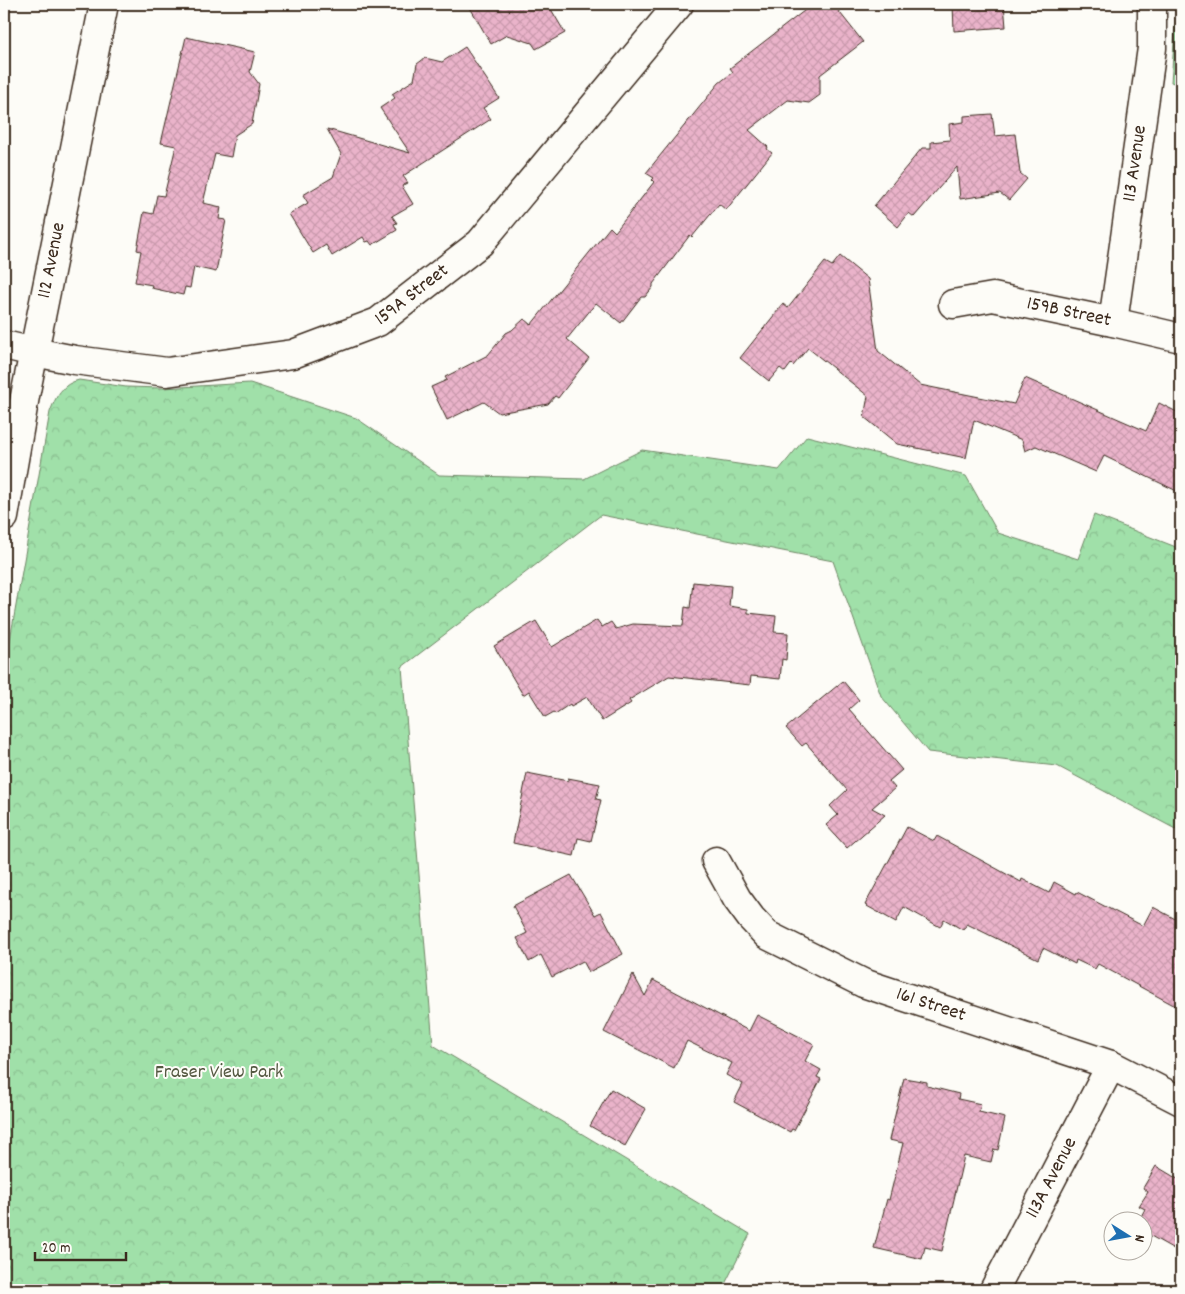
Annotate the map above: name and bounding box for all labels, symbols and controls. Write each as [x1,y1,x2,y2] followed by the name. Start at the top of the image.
[1116,123,1155,204] street label: 113 Avenue
[31,220,74,301] street label: 112 Avenue
[369,258,455,333] street label: 159A Street
[1024,290,1114,335] street label: 159B Street
[892,981,969,1030] street label: 161 Street
[155,1059,283,1087] park label: Fraser View Park
[1019,1133,1085,1224] street label: 113A Avenue
[1102,1212,1152,1262] north arrow
[35,1229,126,1261] scale bar
[1128,1233,1149,1243] text: N
[42,1238,70,1260] text: 20 m

